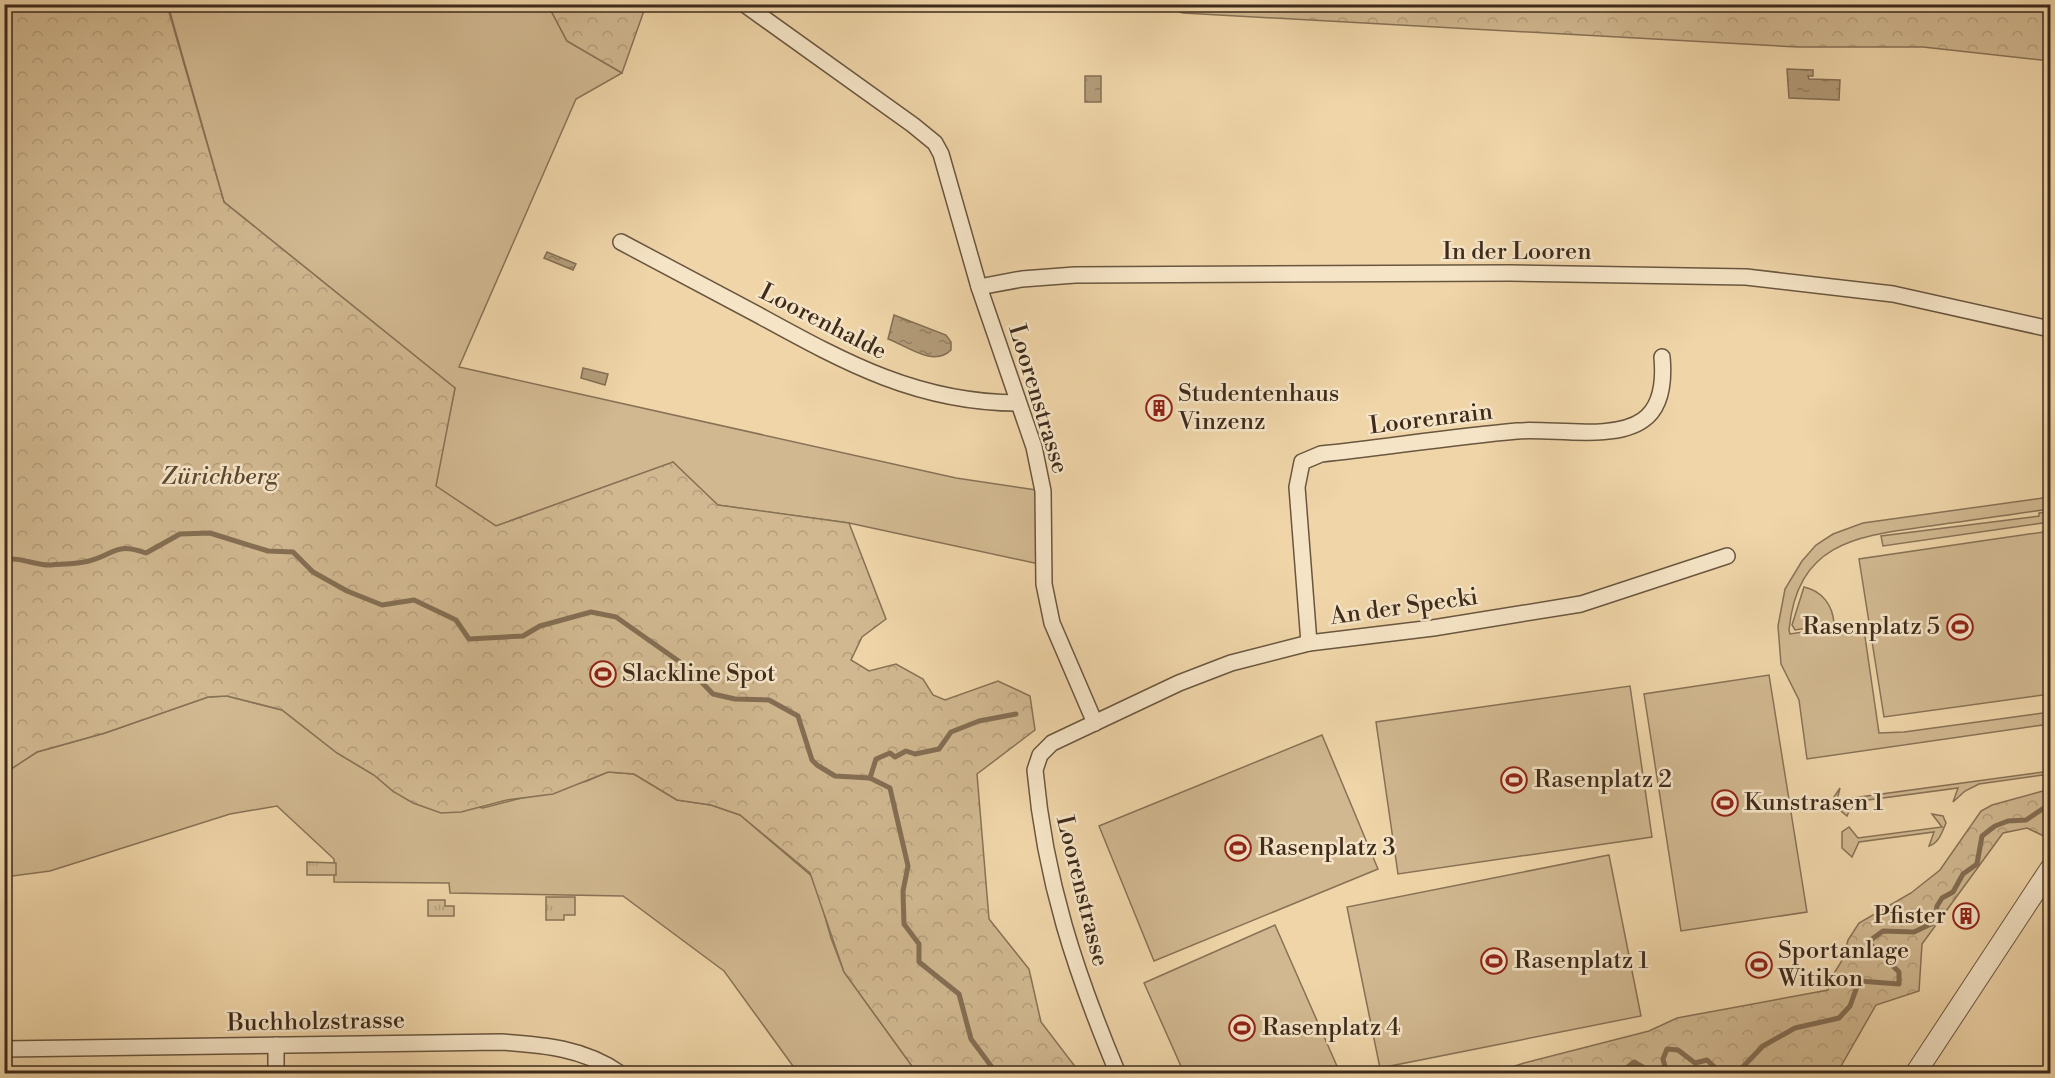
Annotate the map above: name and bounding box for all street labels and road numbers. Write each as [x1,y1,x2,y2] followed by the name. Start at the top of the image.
[1443,237,1591,267] street label: In der Looren
[754,277,892,367] street label: Loorenhalde
[1001,321,1075,477] street label: Loorenstrasse
[1368,397,1494,441] street label: Loorenrain
[1327,582,1480,632] street label: An der Specki
[1049,813,1115,969] street label: Loorenstrasse
[226,1005,405,1039] street label: Buchholzstrasse

